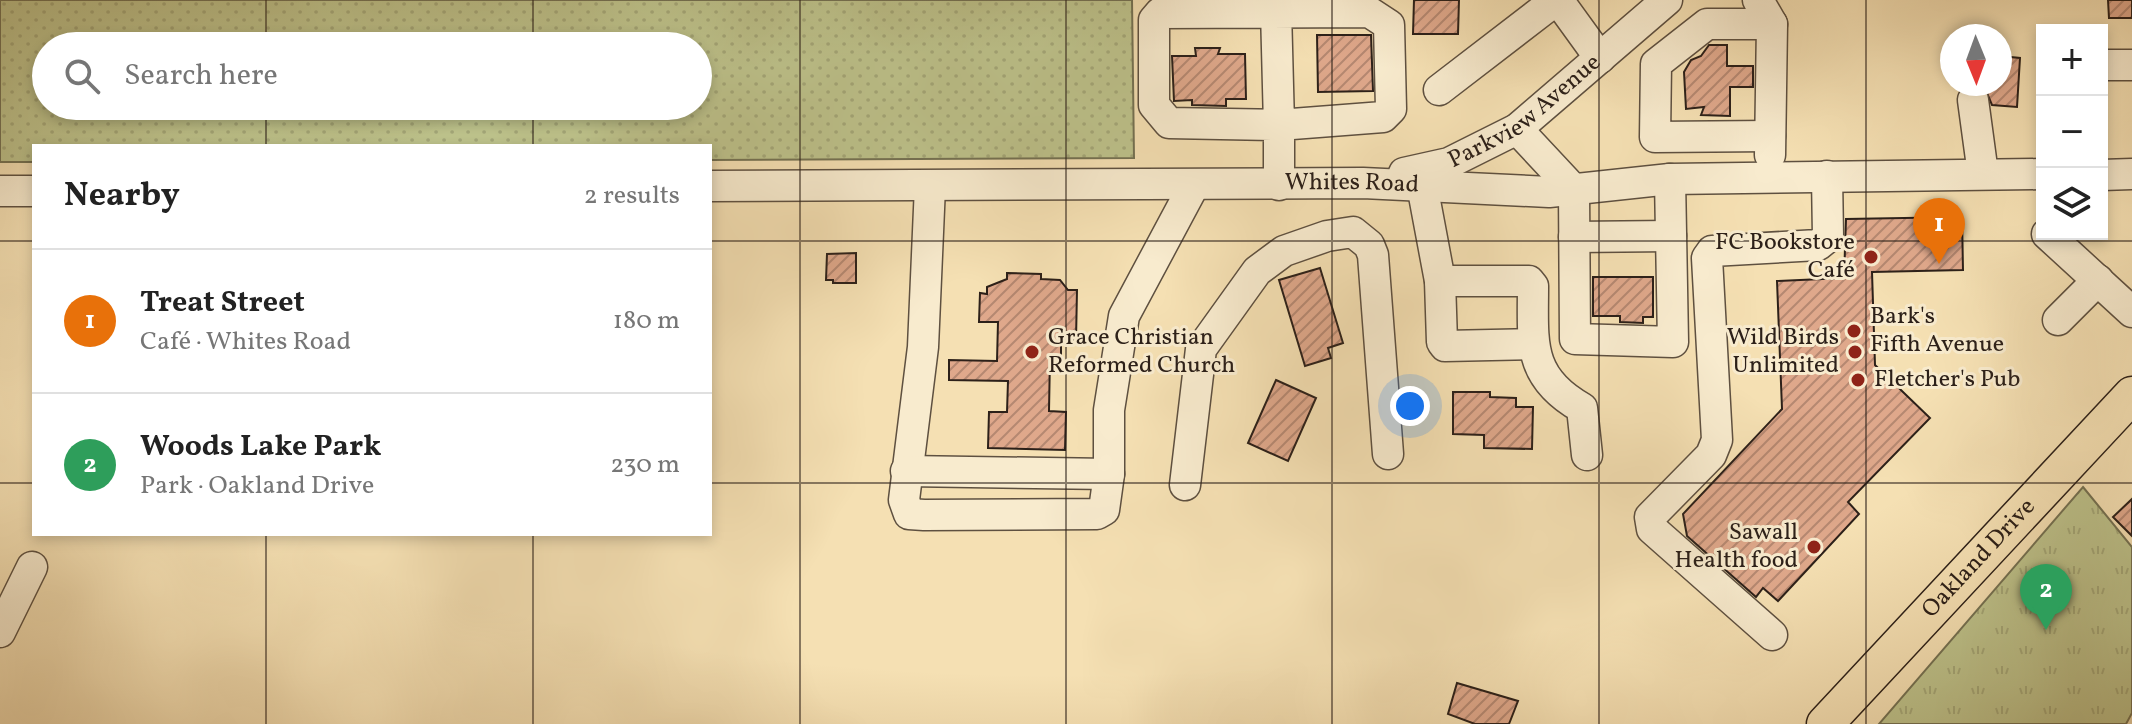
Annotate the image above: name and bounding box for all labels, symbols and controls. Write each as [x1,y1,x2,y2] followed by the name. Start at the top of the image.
[1940,24,2012,96] north arrow
[2036,24,2108,240] map controls
[2036,24,2108,96] button: +
[32,32,712,120] search box
[1442,47,1609,178] street label: Parkview Avenue
[60,54,104,98] icon: search
[124,55,278,97] text: Search here
[2036,96,2108,168] button: −
[1285,166,1420,203] street label: Whites Road
[2036,168,2108,240] button: layers
[64,173,180,220] text: Nearby
[584,178,680,214] text: 2 results
[1913,198,1965,264] pin: 1
[1715,226,1855,288] place label: FC Bookstore Café
[1862,248,1880,266] marker: FC Bookstore Café
[140,282,305,324] text: Treat Street
[1870,300,2004,362] place label: Bark's Fifth Avenue
[85,303,95,339] text: 1
[613,303,680,339] text: 180 m
[1048,321,1235,383] place label: Grace Christian Reformed Church
[1727,321,1839,383] place label: Wild Birds Unlimited
[1845,322,1863,340] marker: Bark's Fifth Avenue
[140,324,351,360] text: Café · Whites Road
[1023,343,1041,361] marker: Grace Christian Reformed Church
[1846,343,1864,361] marker: Wild Birds Unlimited
[1874,363,2021,397] place label: Fletcher's Pub
[1849,371,1867,389] marker: Fletcher's Pub
[1390,386,1430,426] your location
[140,426,381,468] text: Woods Lake Park
[83,447,97,483] text: 2
[610,447,680,483] text: 230 m
[140,468,374,504] text: Park · Oakland Drive
[1915,491,2044,626] street label: Oakland Drive
[1675,516,1798,578] place label: Sawall Health food
[1805,538,1823,556] marker: Sawall Health food
[2020,564,2072,630] pin: 2

